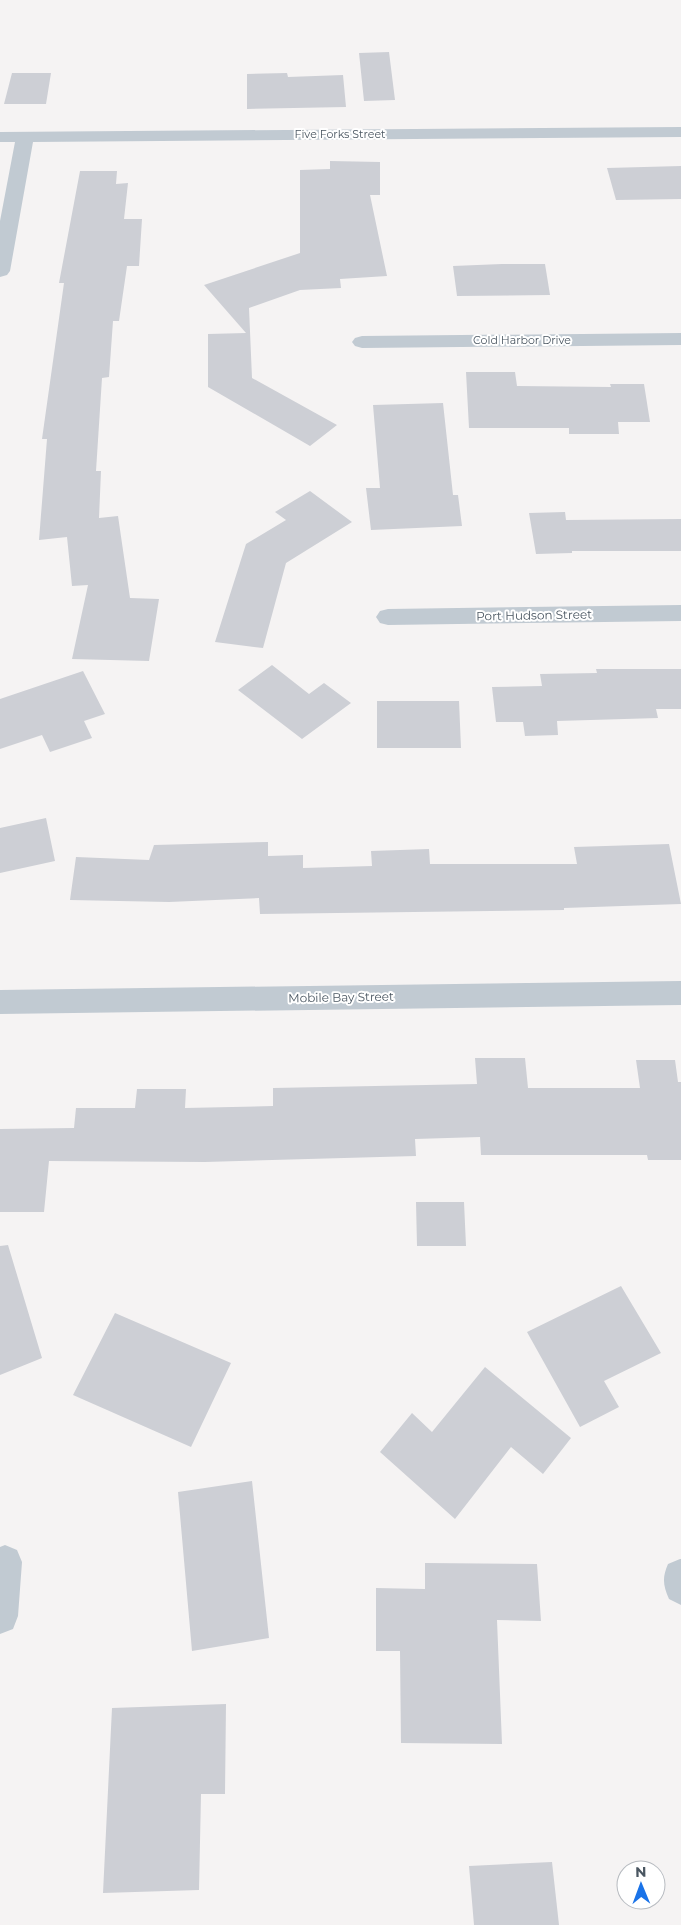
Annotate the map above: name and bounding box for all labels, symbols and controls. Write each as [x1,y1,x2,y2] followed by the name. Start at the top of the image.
[294,127,386,141] street label: Five Forks Street
[473,333,571,347] street label: Cold Harbor Drive
[476,606,592,624] street label: Port Hudson Street
[288,989,394,1005] street label: Mobile Bay Street
[616,1860,666,1910] north arrow
[635,1863,647,1881] text: N

